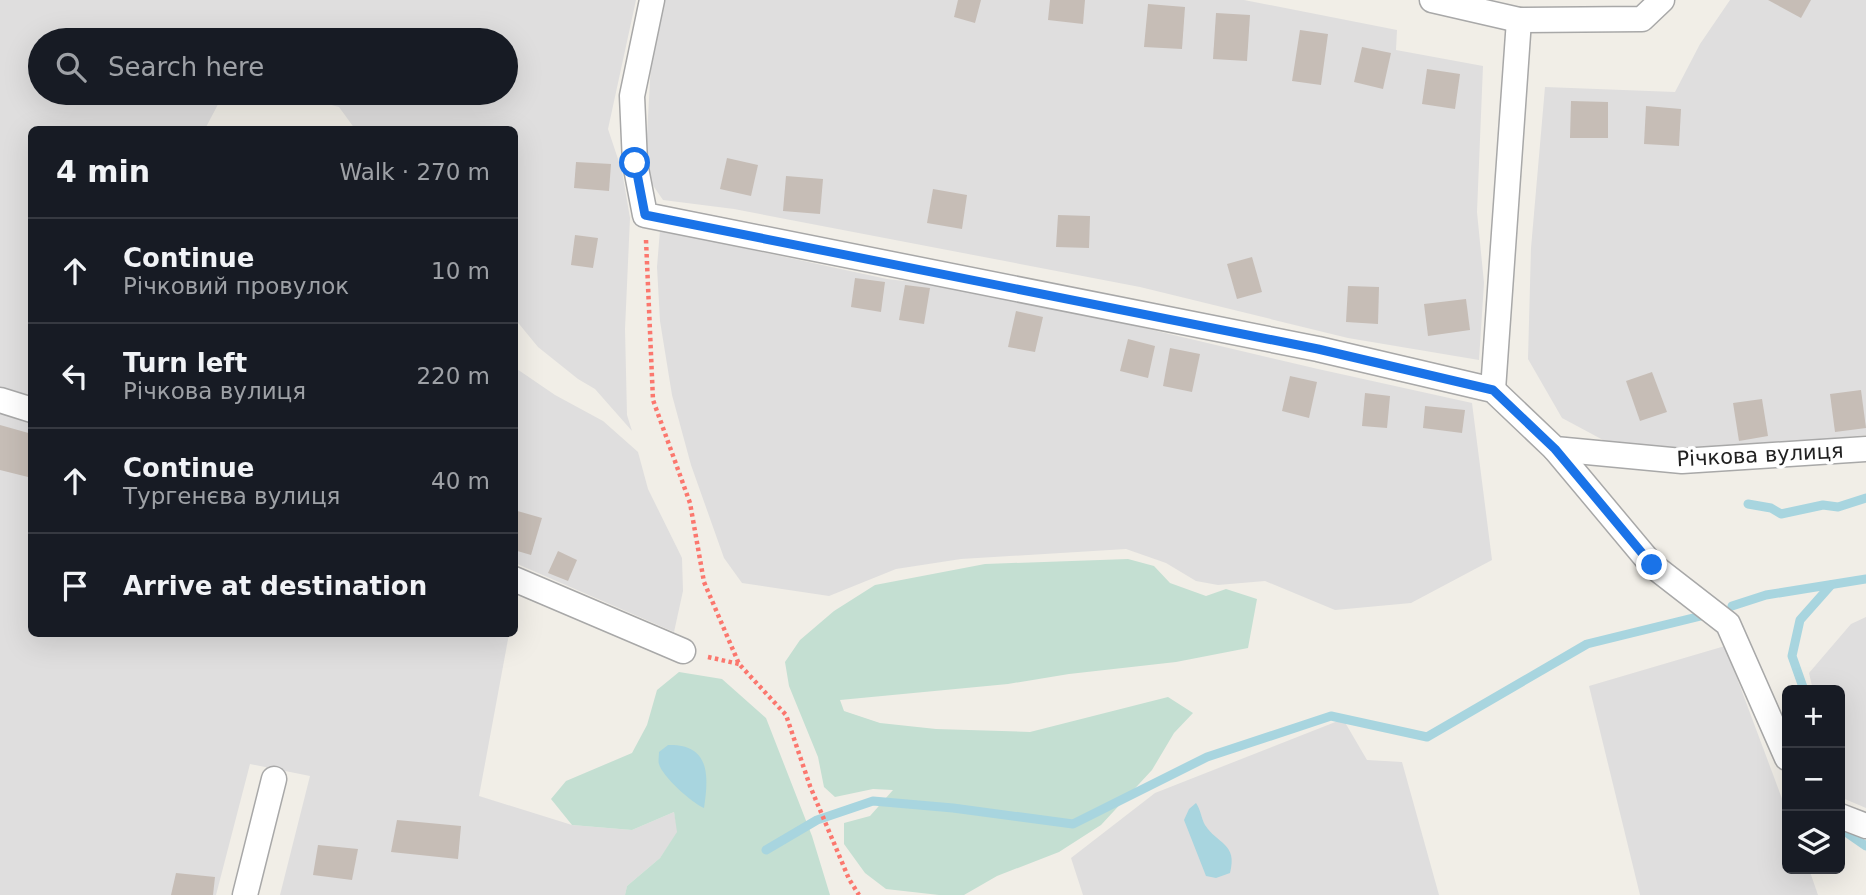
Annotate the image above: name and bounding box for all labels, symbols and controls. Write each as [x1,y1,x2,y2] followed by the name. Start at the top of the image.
[28,28,518,105] search box
[52,48,90,86] icon: search
[108,52,264,82] text: Search here
[619,147,650,178] route start
[56,154,150,189] text: 4 min
[339,159,490,185] text: Walk · 270 m
[123,243,254,273] text: Continue
[56,252,94,290] icon: ahead
[431,258,490,284] text: 10 m
[123,273,349,299] text: Річковий провулок
[123,348,247,378] text: Turn left
[56,357,94,395] icon: left
[416,363,490,389] text: 220 m
[123,378,306,404] text: Річкова вулиця
[1676,439,1844,471] street label: Річкова вулиця
[123,453,254,483] text: Continue
[56,462,94,500] icon: ahead
[431,468,490,494] text: 40 m
[123,483,340,509] text: Тургенєва вулиця
[1636,549,1667,580] route end
[56,567,94,605] icon: arrive
[123,571,427,601] text: Arrive at destination
[1782,685,1845,874] map controls
[1782,685,1845,748] button: +
[1782,748,1845,811] button: −
[1782,811,1845,874] button: layers

